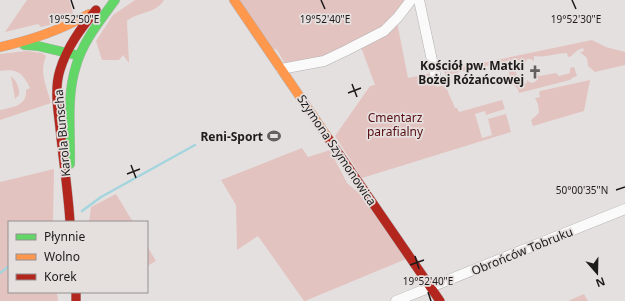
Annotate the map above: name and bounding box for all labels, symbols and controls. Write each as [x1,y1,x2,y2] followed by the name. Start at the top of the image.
[49,12,99,26] text: 19°52'50"E
[300,12,350,26] text: 19°52'40"E
[551,12,601,26] text: 19°52'30"E
[418,57,524,88] place label: Kościół pw. Matki Bożej Różańcowej
[527,64,543,80] church icon: Kościół pw. Matki Bożej Różańcowej
[50,89,74,177] street label: Karola Bunscha
[293,91,381,209] street label: Szymona Szymonowica
[367,109,424,140] park label: Cmentarz parafialny
[200,128,263,145] place label: Reni-Sport
[266,128,282,144] sports icon: Reni-Sport
[556,183,608,197] text: 50°00'35"N
[8,221,148,293] legend
[469,223,575,279] street label: Obrońców Tobruku
[44,228,85,245] text: Płynnie
[44,248,80,265] text: Wolno
[577,253,617,293] north arrow
[44,268,77,285] text: Korek
[403,274,453,288] text: 19°52'40"E
[594,274,607,291] text: N

